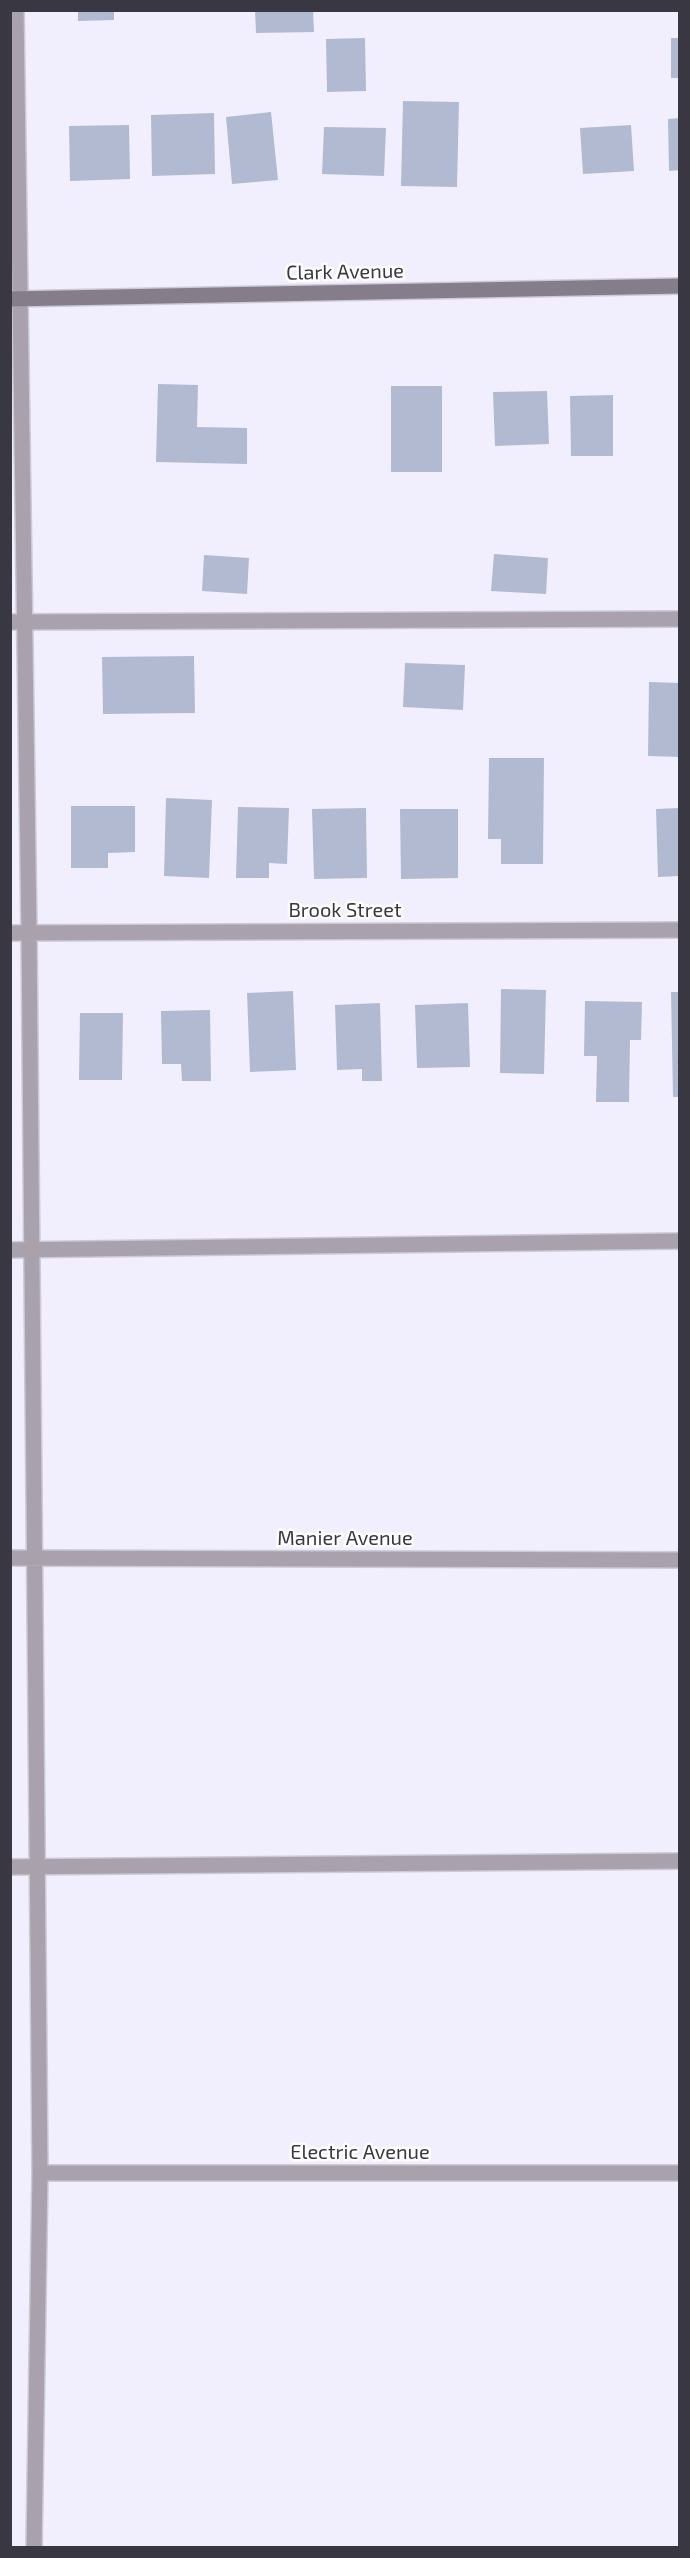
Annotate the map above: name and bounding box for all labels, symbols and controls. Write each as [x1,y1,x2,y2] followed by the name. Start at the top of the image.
[286,259,404,285] street label: Clark Avenue
[288,898,402,922] street label: Brook Street
[277,1526,413,1550] street label: Manier Avenue
[290,2140,430,2164] street label: Electric Avenue

